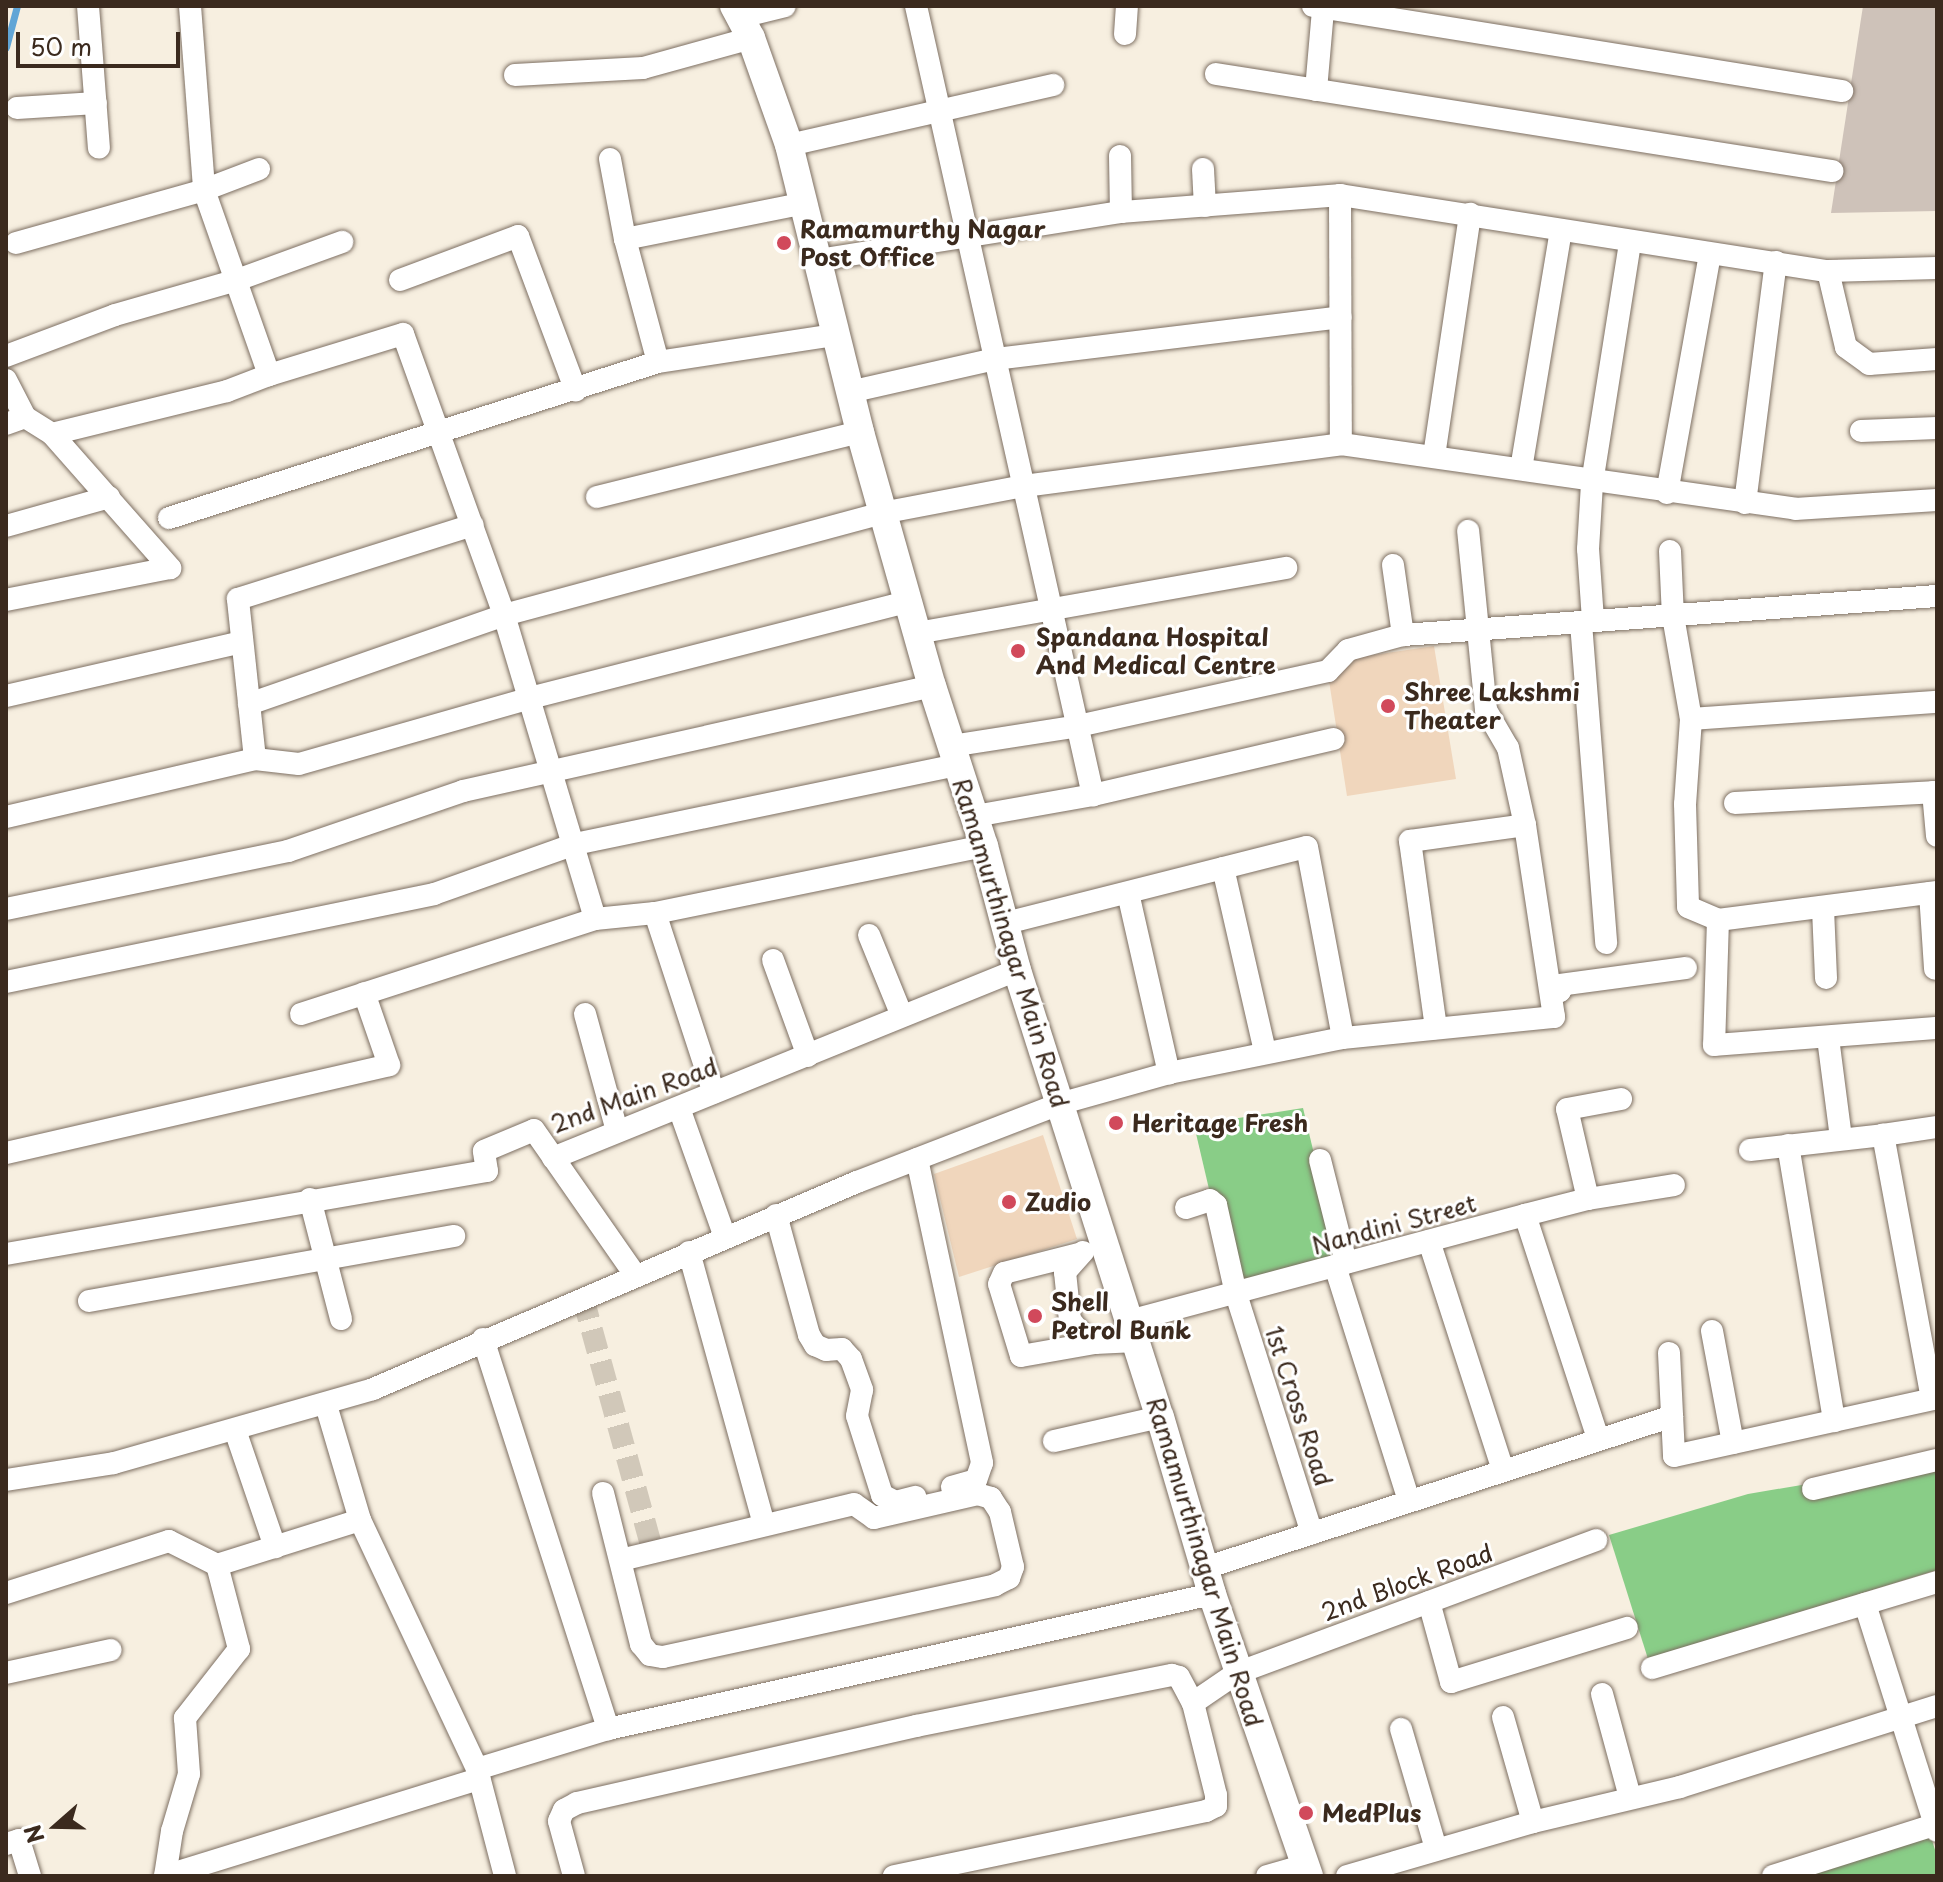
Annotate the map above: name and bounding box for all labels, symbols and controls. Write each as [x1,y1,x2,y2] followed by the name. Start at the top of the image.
[20,16,184,66] scale bar
[30,28,92,64] text: 50 m
[800,215,1046,271] place label: Ramamurthy Nagar Post Office
[775,234,793,252] marker: Ramamurthy Nagar Post Office
[1036,623,1276,679] place label: Spandana Hospital And Medical Centre
[1007,640,1029,662] marker: Spandana Hospital And Medical Centre
[1404,678,1582,734] place label: Shree Lakshmi Theater
[1379,697,1397,715] marker: Shree Lakshmi Theater
[947,775,1075,1111] street label: Ramamurthinagar Main Road
[546,1051,722,1139] street label: 2nd Main Road
[1132,1109,1309,1137] place label: Heritage Fresh
[1107,1114,1125,1132] marker: Heritage Fresh
[1025,1188,1091,1216] place label: Zudio
[1308,1188,1480,1260] street label: Nandini Street
[1000,1193,1018,1211] marker: Zudio
[1051,1288,1192,1344] place label: Shell Petrol Bunk
[1026,1307,1044,1325] marker: Shell Petrol Bunk
[1259,1321,1339,1491] street label: 1st Cross Road
[1141,1394,1269,1730] street label: Ramamurthinagar Main Road
[1316,1537,1498,1627] street label: 2nd Block Road
[16,1786,96,1866] north arrow
[1322,1799,1421,1827] place label: MedPlus
[1297,1804,1315,1822] marker: MedPlus
[14,1821,51,1848] text: N

